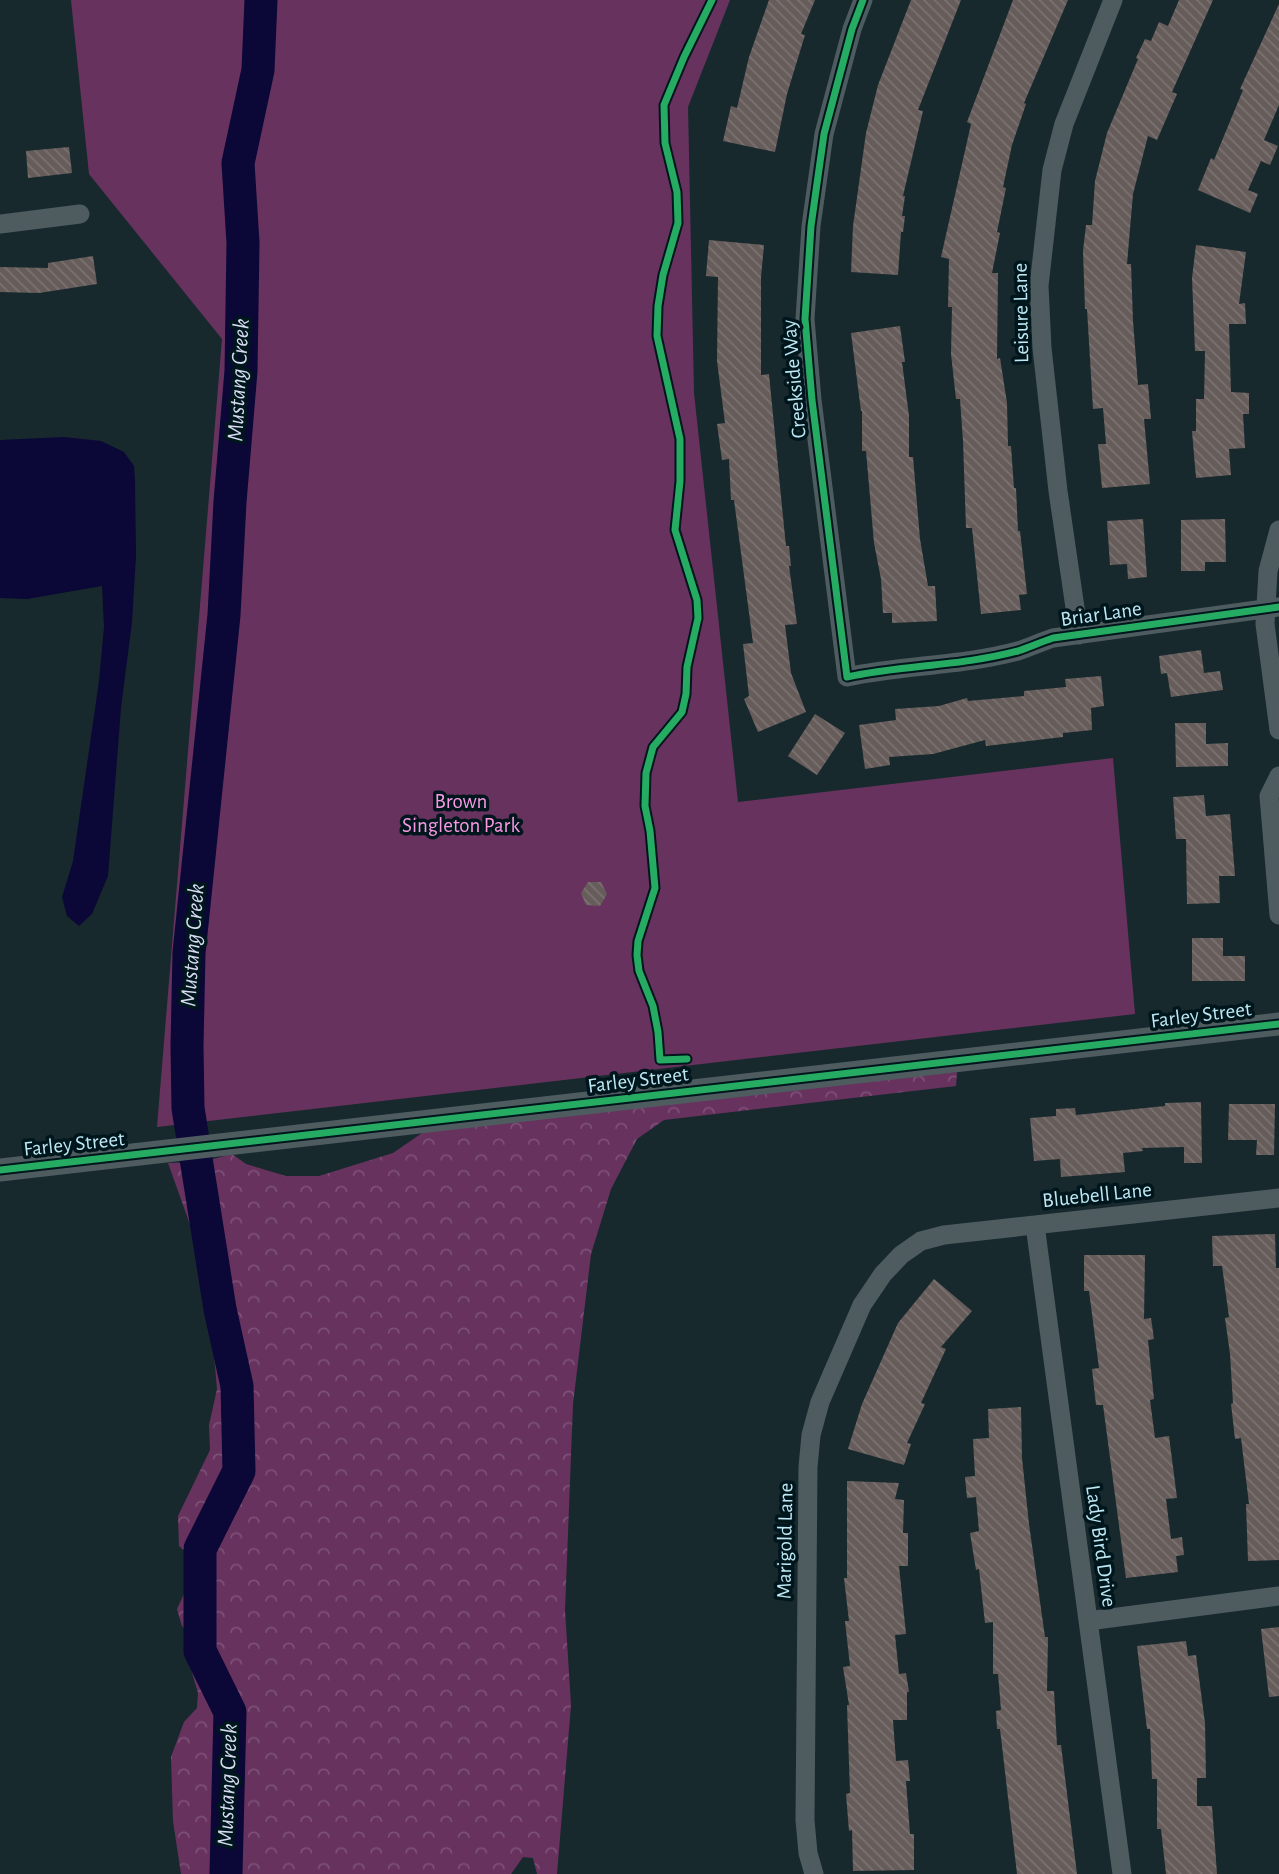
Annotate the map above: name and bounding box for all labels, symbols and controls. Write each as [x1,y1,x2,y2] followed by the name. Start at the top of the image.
[1010,263,1032,363] street label: Leisure Lane
[224,318,254,442] water label: Mustang Creek
[778,319,810,439] street label: Creekside Way
[1059,598,1143,630] street label: Briar Lane
[402,791,520,836] park label: Brown Singleton Park
[177,882,209,1007] water label: Mustang Creek
[1149,998,1253,1032] street label: Farley Street
[586,1063,690,1097] street label: Farley Street
[22,1128,126,1160] street label: Farley Street
[1041,1179,1153,1211] street label: Bluebell Lane
[773,1483,797,1599] street label: Marigold Lane
[1082,1484,1120,1608] street label: Lady Bird Drive
[214,1723,242,1847] water label: Mustang Creek

